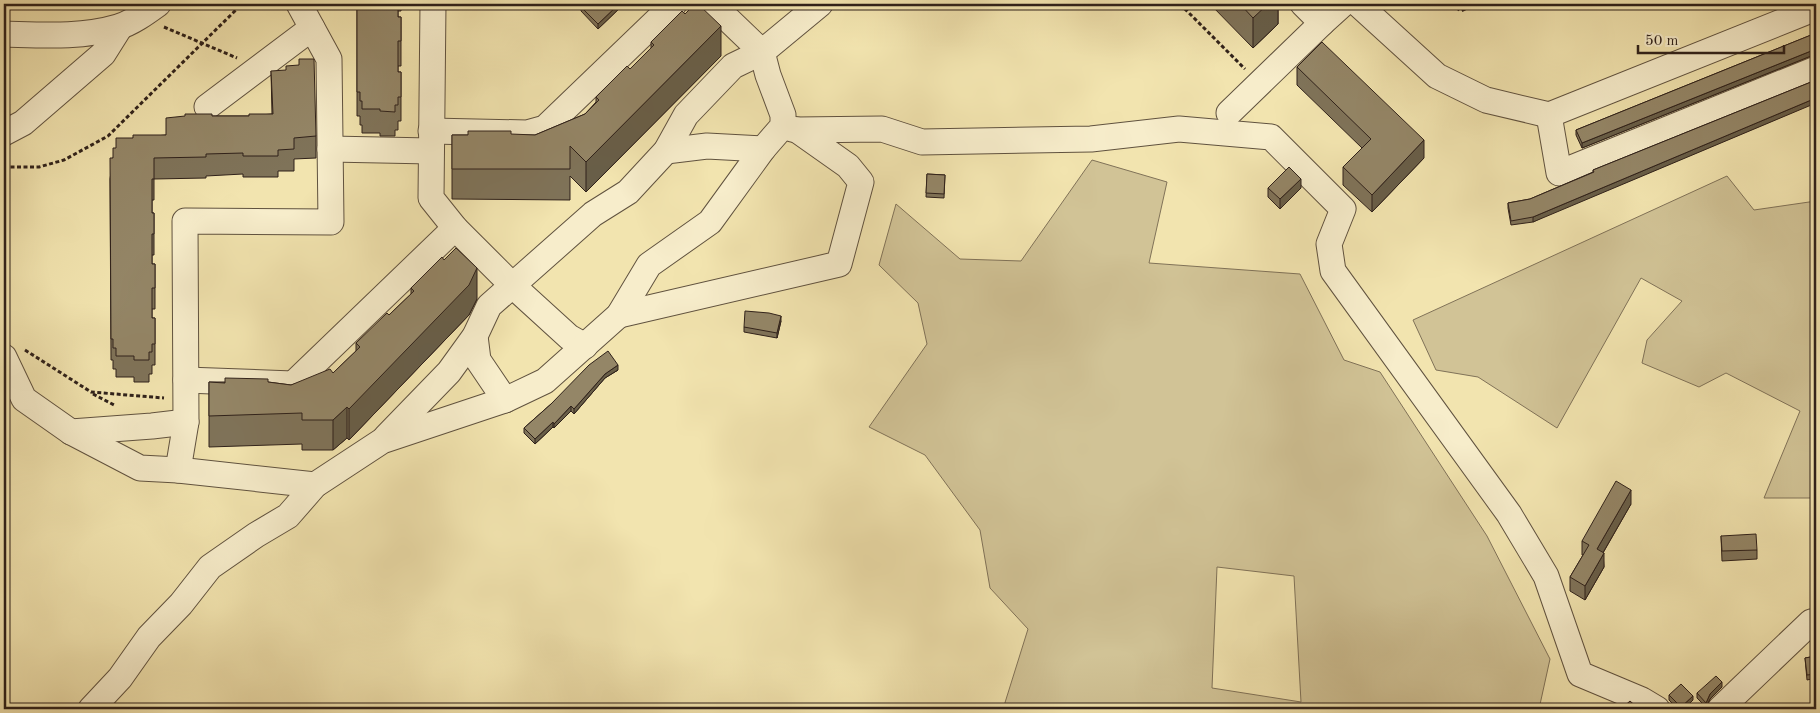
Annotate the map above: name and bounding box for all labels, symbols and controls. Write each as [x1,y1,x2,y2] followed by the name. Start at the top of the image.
[1638,22,1784,54] scale bar
[1645,34,1679,49] text: 50 m

